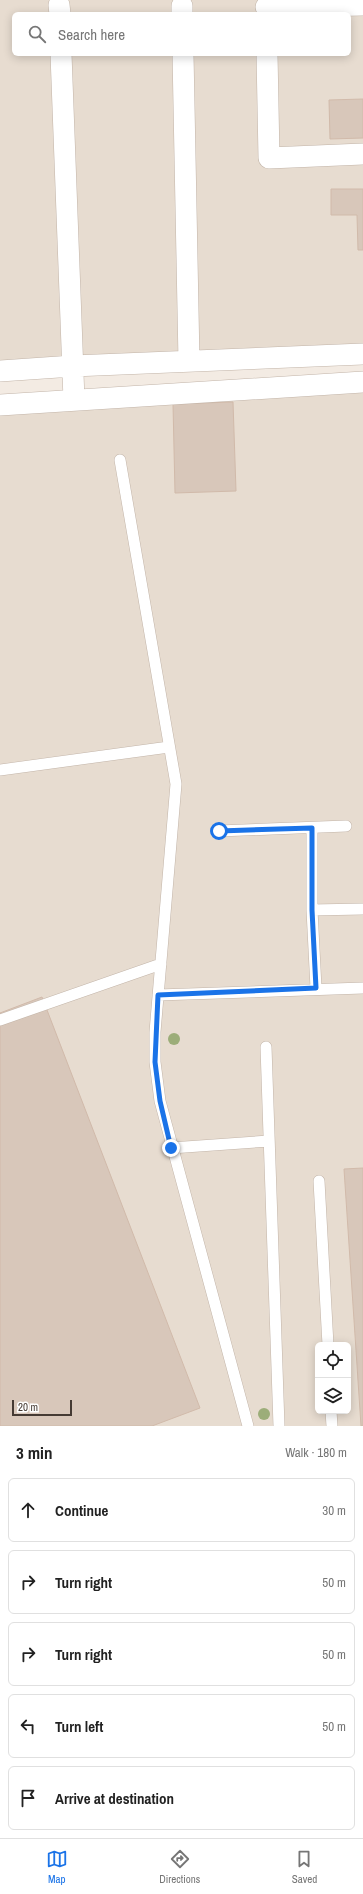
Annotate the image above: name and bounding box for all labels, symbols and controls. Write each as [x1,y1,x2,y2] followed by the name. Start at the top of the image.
[12,12,351,56] search box
[26,23,48,45] icon: search
[58,24,125,45] text: Search here
[210,822,228,840] route start
[162,1139,180,1157] route end
[315,1342,351,1414] map controls
[315,1342,351,1378] button: locate
[315,1378,351,1414] button: layers
[12,1398,72,1417] scale bar
[18,1400,38,1414] text: 20 m
[16,1441,52,1464] text: 3 min
[285,1444,347,1461] text: Walk · 180 m
[17,1499,39,1521] icon: ahead
[55,1500,108,1521] text: Continue
[322,1502,346,1519] text: 30 m
[17,1571,39,1593] icon: right
[55,1572,112,1593] text: Turn right
[322,1574,346,1591] text: 50 m
[17,1643,39,1665] icon: right
[55,1644,112,1665] text: Turn right
[322,1646,346,1663] text: 50 m
[17,1715,39,1737] icon: left
[55,1716,103,1737] text: Turn left
[322,1718,346,1735] text: 50 m
[17,1787,39,1809] icon: arrive
[55,1788,174,1809] text: Arrive at destination
[46,1848,68,1886] tab: Map
[159,1848,200,1886] tab: Directions
[292,1848,317,1886] tab: Saved

